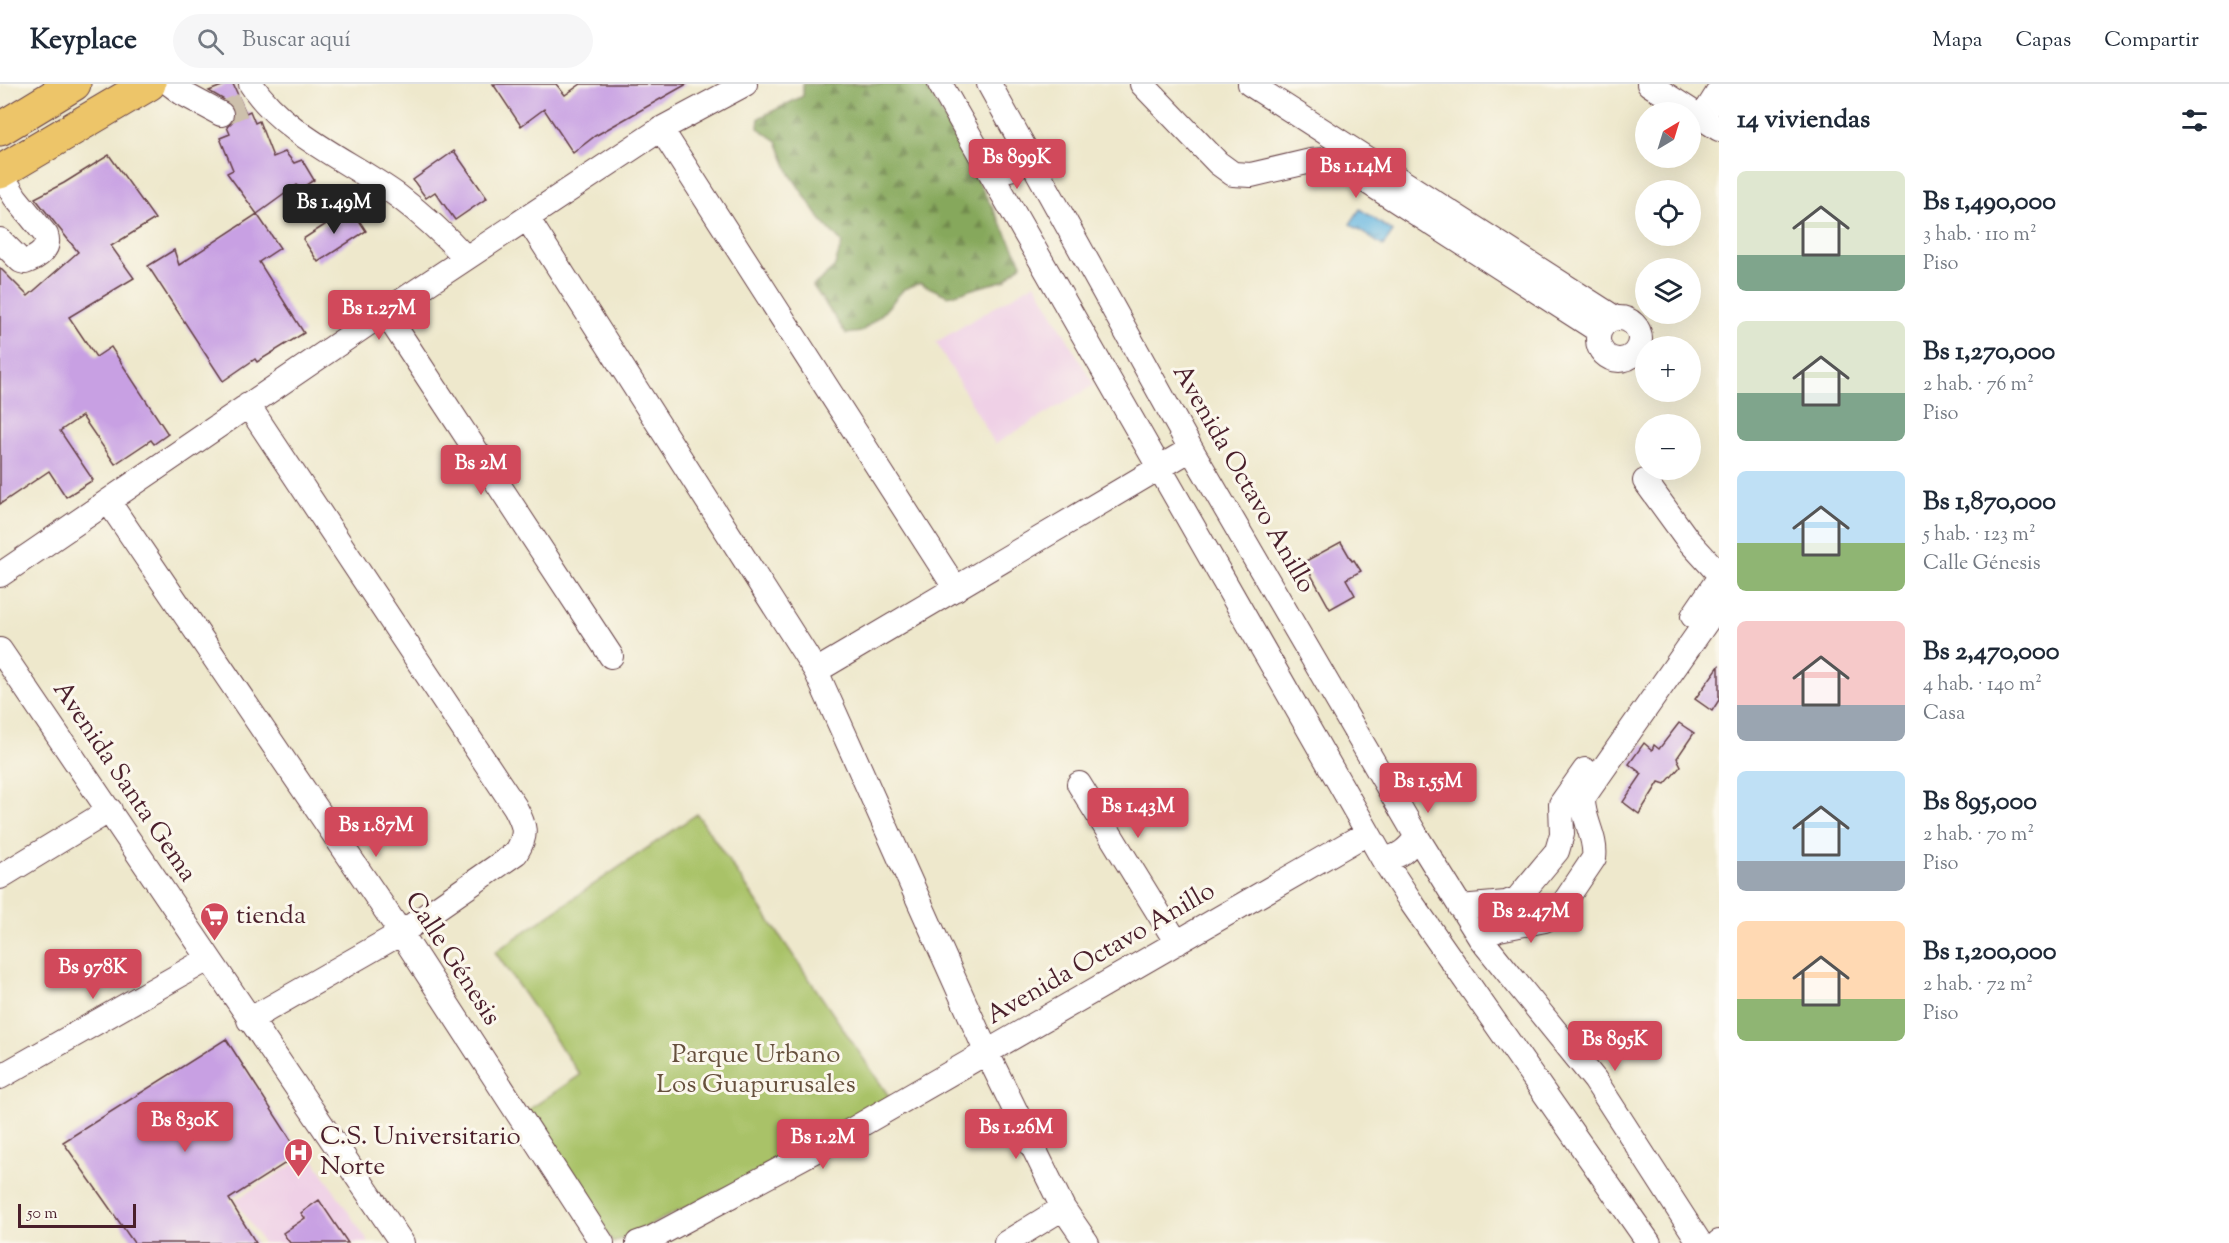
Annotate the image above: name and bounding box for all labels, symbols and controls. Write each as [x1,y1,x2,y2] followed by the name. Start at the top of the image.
[173,14,593,68] search box
[30,21,137,61] text: Keyplace
[194,25,227,58] icon: search
[242,25,351,57] text: Buscar aquí
[1932,26,1982,56] text: Mapa
[2015,26,2071,56] text: Capas
[2104,26,2199,56] text: Compartir
[1635,102,1701,168] north arrow
[1635,102,1701,480] map controls
[1737,102,1870,139] text: 14 viviendas
[2178,104,2211,137] icon: filters
[962,139,1072,190] pin: Bs 899K
[983,144,1051,173] text: Bs 899K
[1294,148,1418,199] pin: Bs 1.14M
[1320,153,1392,182] text: Bs 1.14M
[1635,180,1701,246] button: locate
[272,184,396,235] pin: Bs 1.49M
[1923,184,2056,221] text: Bs 1,490,000
[297,189,371,218] text: Bs 1.49M
[1785,195,1857,267] icon: home
[1923,221,2037,250] text: 3 hab. · 110 m²
[1923,250,1958,279] text: Piso
[1635,258,1701,324] button: layers
[317,290,441,341] pin: Bs 1.27M
[342,295,416,324] text: Bs 1.27M
[1923,334,2055,371] text: Bs 1,270,000
[1635,336,1701,402] button: +
[1785,345,1857,417] icon: home
[1162,358,1324,600] street label: Avenida Octavo Anillo
[1923,371,2034,400] text: 2 hab. · 76 m²
[1923,400,1958,429] text: Piso
[1635,414,1701,480] button: −
[439,445,523,496] pin: Bs 2M
[455,450,507,479] text: Bs 2M
[1923,484,2056,521] text: Bs 1,870,000
[1785,495,1857,567] icon: home
[1923,521,2036,550] text: 5 hab. · 123 m²
[1923,550,2041,579] text: Calle Génesis
[1923,634,2060,671] text: Bs 2,470,000
[1785,645,1857,717] icon: home
[1923,671,2042,700] text: 4 hab. · 140 m²
[43,674,205,890] street label: Avenida Santa Gema
[1923,700,1965,729] text: Casa
[1366,763,1490,814] pin: Bs 1.55M
[1394,768,1462,797] text: Bs 1.55M
[1923,784,2037,821] text: Bs 895,000
[1076,788,1200,839] pin: Bs 1.43M
[1101,793,1175,822] text: Bs 1.43M
[1785,795,1857,867] icon: home
[314,807,438,858] pin: Bs 1.87M
[339,812,413,841] text: Bs 1.87M
[1923,821,2034,850] text: 2 hab. · 70 m²
[1923,850,1958,879] text: Piso
[980,873,1222,1035] street label: Avenida Octavo Anillo
[395,885,509,1033] street label: Calle Génesis
[1469,893,1593,944] pin: Bs 2.47M
[236,898,306,935] place label: tienda
[1492,898,1570,927] text: Bs 2.47M
[199,900,231,942] supermarket icon: tienda
[1923,934,2056,971] text: Bs 1,200,000
[1785,945,1857,1017] icon: home
[38,949,148,1000] pin: Bs 978K
[59,954,127,983] text: Bs 978K
[1923,971,2033,1000] text: 2 hab. · 72 m²
[1923,1000,1958,1029] text: Piso
[1560,1021,1670,1072] pin: Bs 895K
[1582,1026,1648,1055] text: Bs 895K
[656,1037,856,1104] park label: Parque Urbano Los Guapurusales
[130,1102,240,1153] pin: Bs 830K
[151,1107,219,1136] text: Bs 830K
[954,1109,1078,1160] pin: Bs 1.26M
[979,1114,1053,1143] text: Bs 1.26M
[320,1119,521,1186] place label: C.S. Universitario Norte
[768,1119,878,1170] pin: Bs 1.2M
[791,1124,855,1153] text: Bs 1.2M
[283,1136,315,1178] hospital icon: C.S. Universitario Norte
[18,1201,136,1228] scale bar
[27,1203,58,1226] text: 50 m

